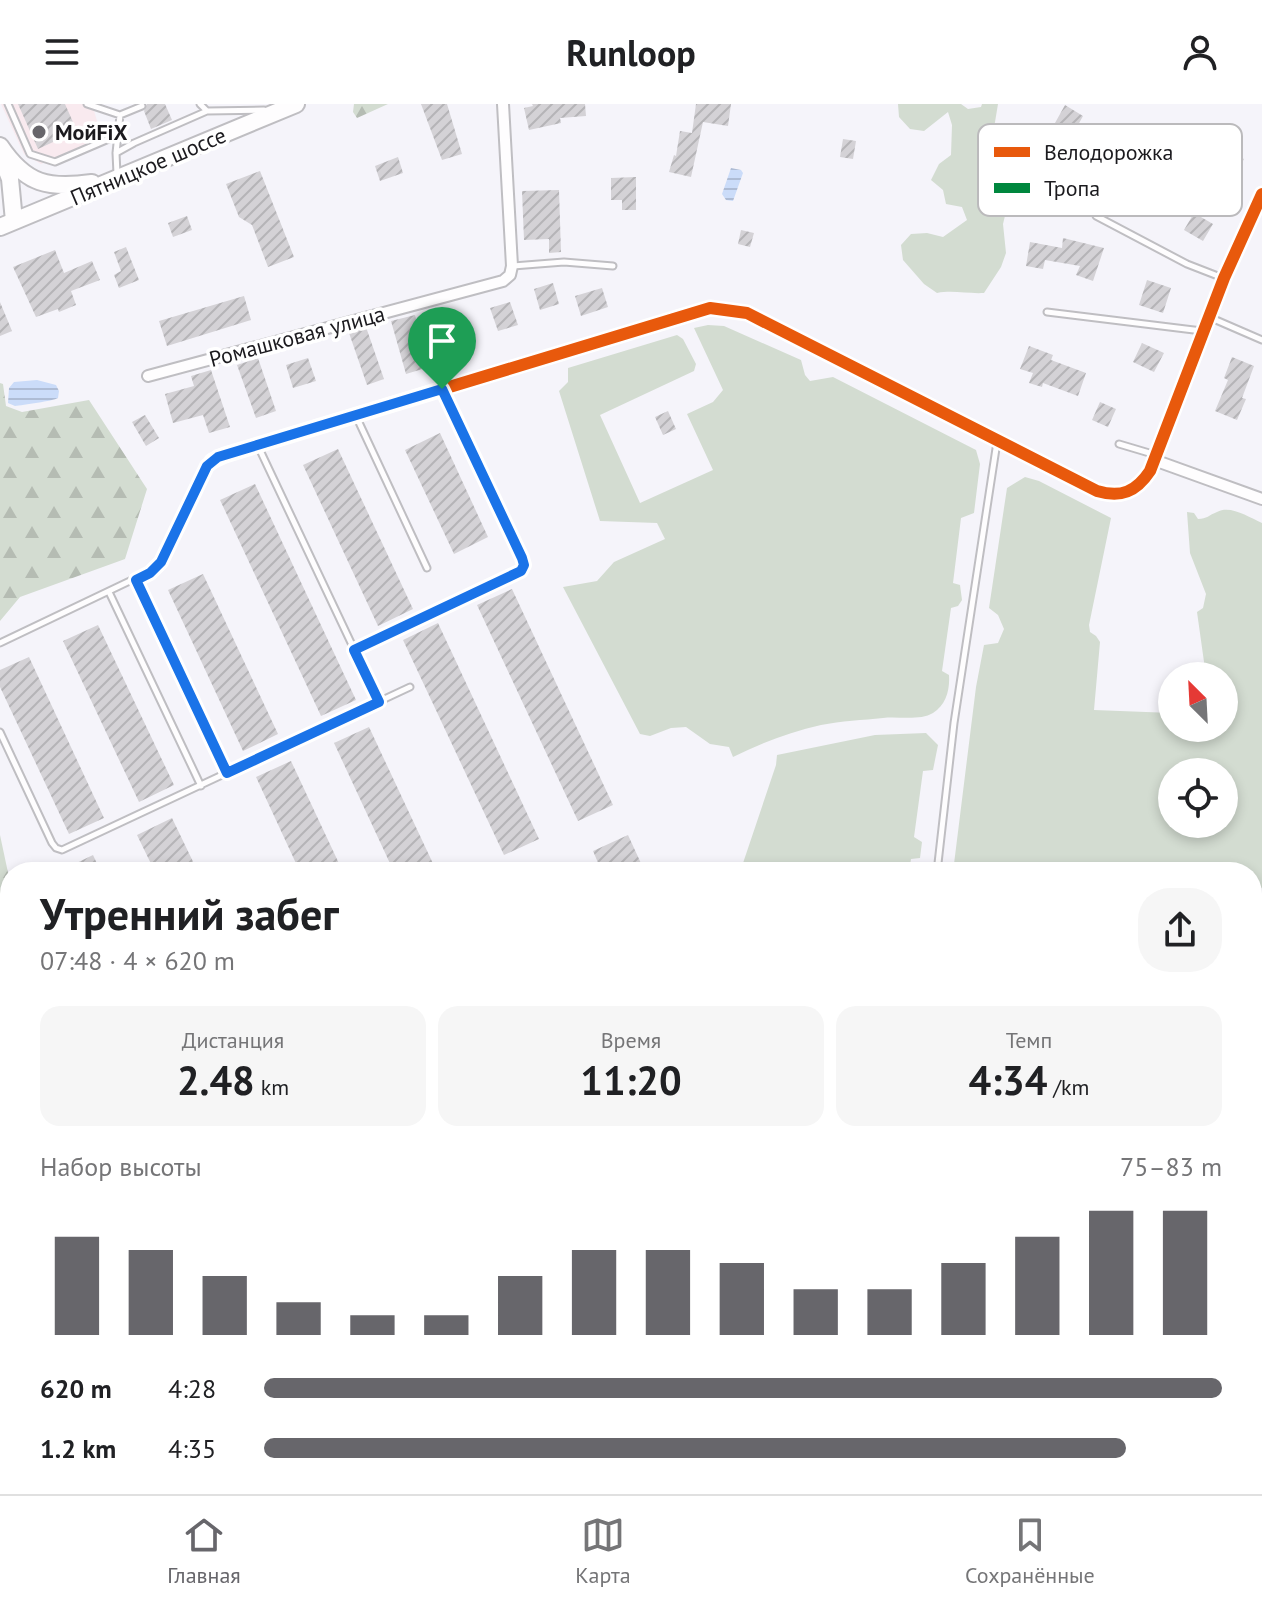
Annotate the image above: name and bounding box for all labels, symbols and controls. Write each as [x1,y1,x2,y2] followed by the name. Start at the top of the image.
[566,29,696,76] text: Runloop
[40,30,84,74] icon: menu
[1178,30,1222,74] icon: person
[55,118,127,146] place label: МойFiX
[66,121,230,211] street label: Пятницкое шоссе
[30,123,48,141] marker: МойFiX
[978,124,1242,216] legend
[1044,138,1173,166] text: Велодорожка
[1044,174,1100,202] text: Тропа
[206,299,388,373] street label: Ромашковая улица
[408,307,476,389] pin
[420,319,464,363] icon: arrive
[1158,662,1238,742] north arrow
[1158,662,1238,838] map controls
[1158,758,1238,838] button: locate
[40,885,339,942] text: Утренний забег
[1138,888,1222,972] button: share
[40,944,235,977] text: 07:48 · 4 × 620 m
[182,1026,284,1054] text: Дистанция
[601,1026,661,1054] text: Время
[1006,1026,1052,1054] text: Темп
[177,1054,255,1106] text: 2.48
[580,1054,682,1106] text: 11:20
[969,1054,1047,1106] text: 4:34
[255,1073,289,1101] text: km
[1047,1073,1089,1101] text: /km
[40,1150,202,1183] text: Набор высоты
[1120,1150,1222,1183] text: 75–83 m
[40,1372,112,1405] text: 620 m
[168,1372,216,1405] text: 4:28
[40,1432,116,1465] text: 1.2 km
[168,1432,216,1465] text: 4:35
[167,1513,241,1589] tab: Главная
[575,1513,631,1589] tab: Карта
[965,1513,1095,1589] tab: Сохранённые

